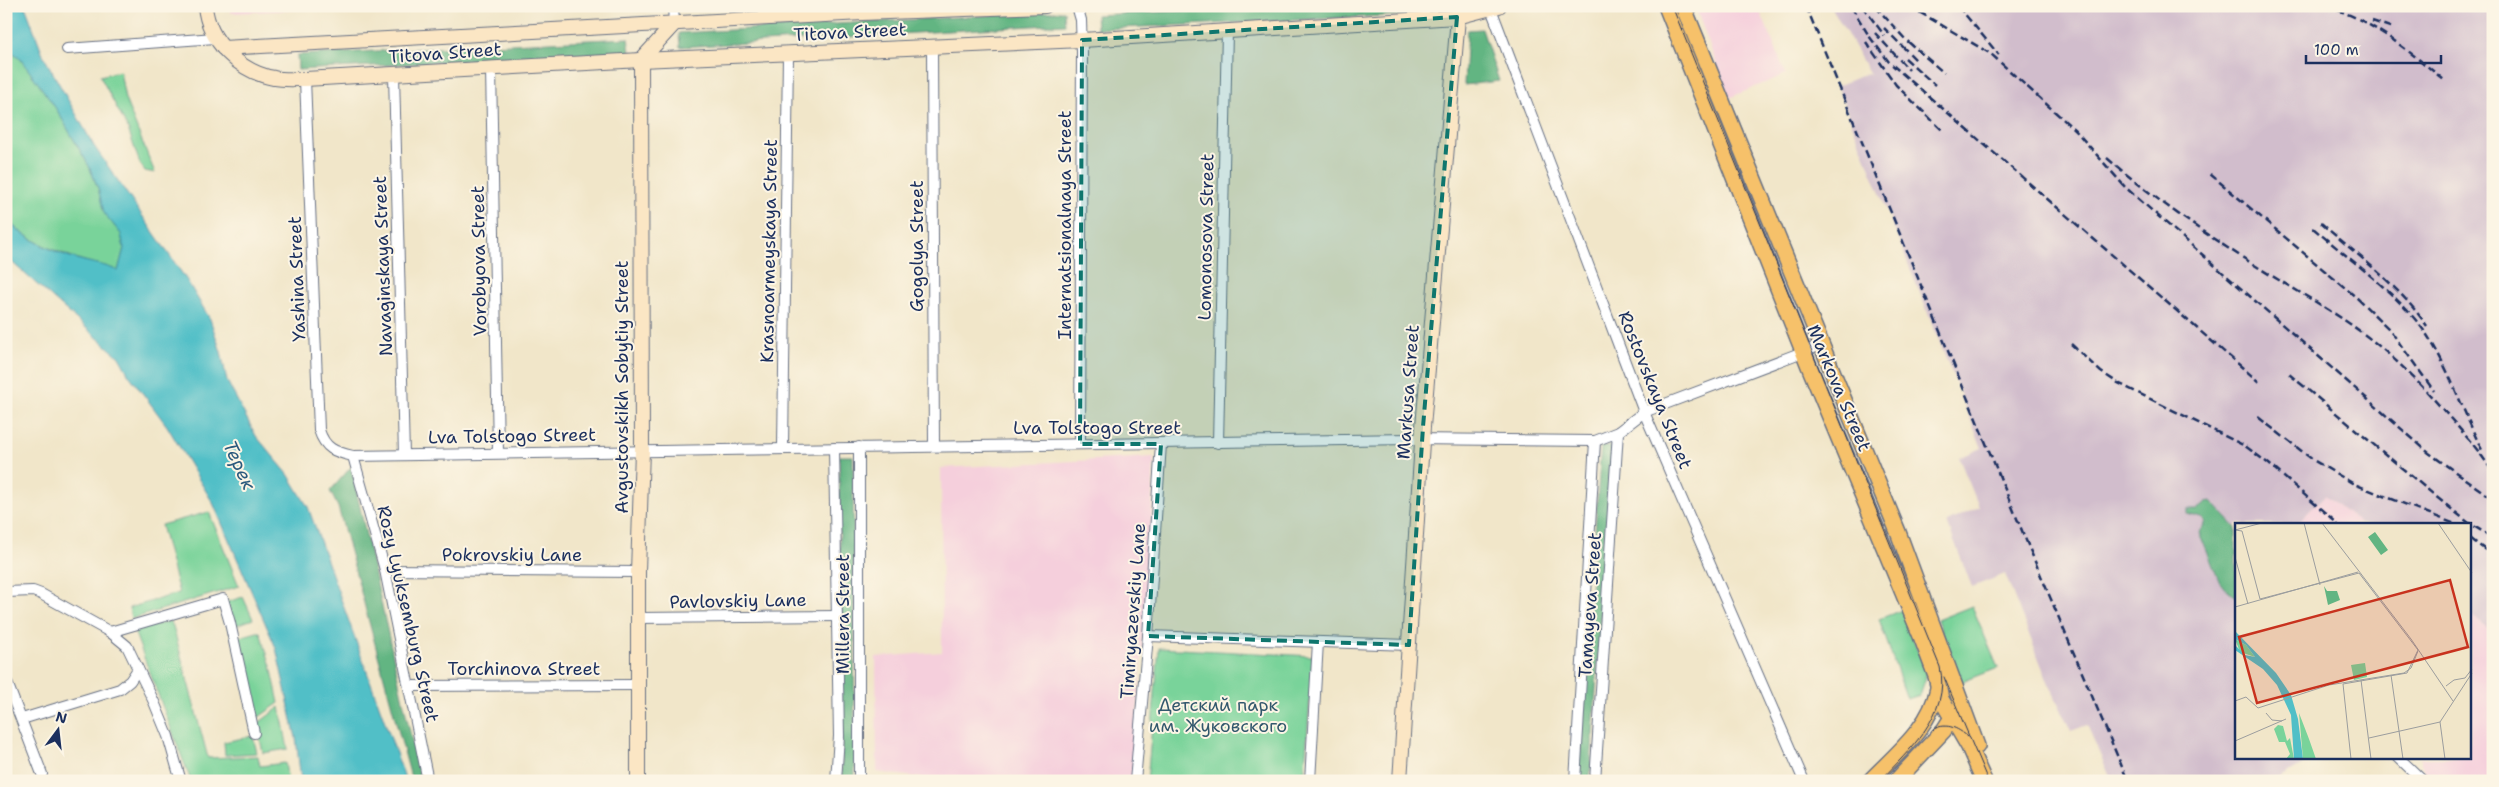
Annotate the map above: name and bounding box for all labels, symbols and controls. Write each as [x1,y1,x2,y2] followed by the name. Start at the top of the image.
[793,17,907,47] street label: Titova Street
[2306,32,2442,64] scale bar
[388,37,502,69] street label: Titova Street
[2314,40,2359,60] text: 100 m
[1053,110,1077,340] street label: Internatsionalnaya Street
[755,139,783,363] street label: Krasnoarmeyskaya Street
[1193,153,1219,321] street label: Lomonosova Street
[368,175,398,357] street label: Navaginskaya Street
[905,180,929,312] street label: Gogolya Street
[466,185,492,337] street label: Vorobyova Street
[283,216,311,342] street label: Yashina Street
[610,260,634,514] street label: Avgustovskikh Sobytiy Street
[1612,307,1698,473] street label: Rostovskaya Street
[1801,321,1877,455] street label: Markova Street
[1391,324,1425,460] street label: Markusa Street
[1013,416,1181,440] street label: Lva Tolstogo Street
[428,423,596,449] street label: Lva Tolstogo Street
[217,436,262,495] water label: Терек
[371,503,445,725] street label: Rozy Lyuksemburg Street
[1115,522,1151,700] street label: Timiryazevskiy Lane
[2235,523,2472,760] inset map
[1573,531,1607,679] street label: Tamayeva Street
[442,543,582,567] street label: Pokrovskiy Lane
[831,554,855,674] street label: Millera Street
[669,588,807,614] street label: Pavlovskiy Lane
[448,657,601,681] street label: Torchinova Street
[1149,693,1287,738] park label: Детский парк им. Жуковского
[32,704,82,754] north arrow
[54,707,69,728] text: N

